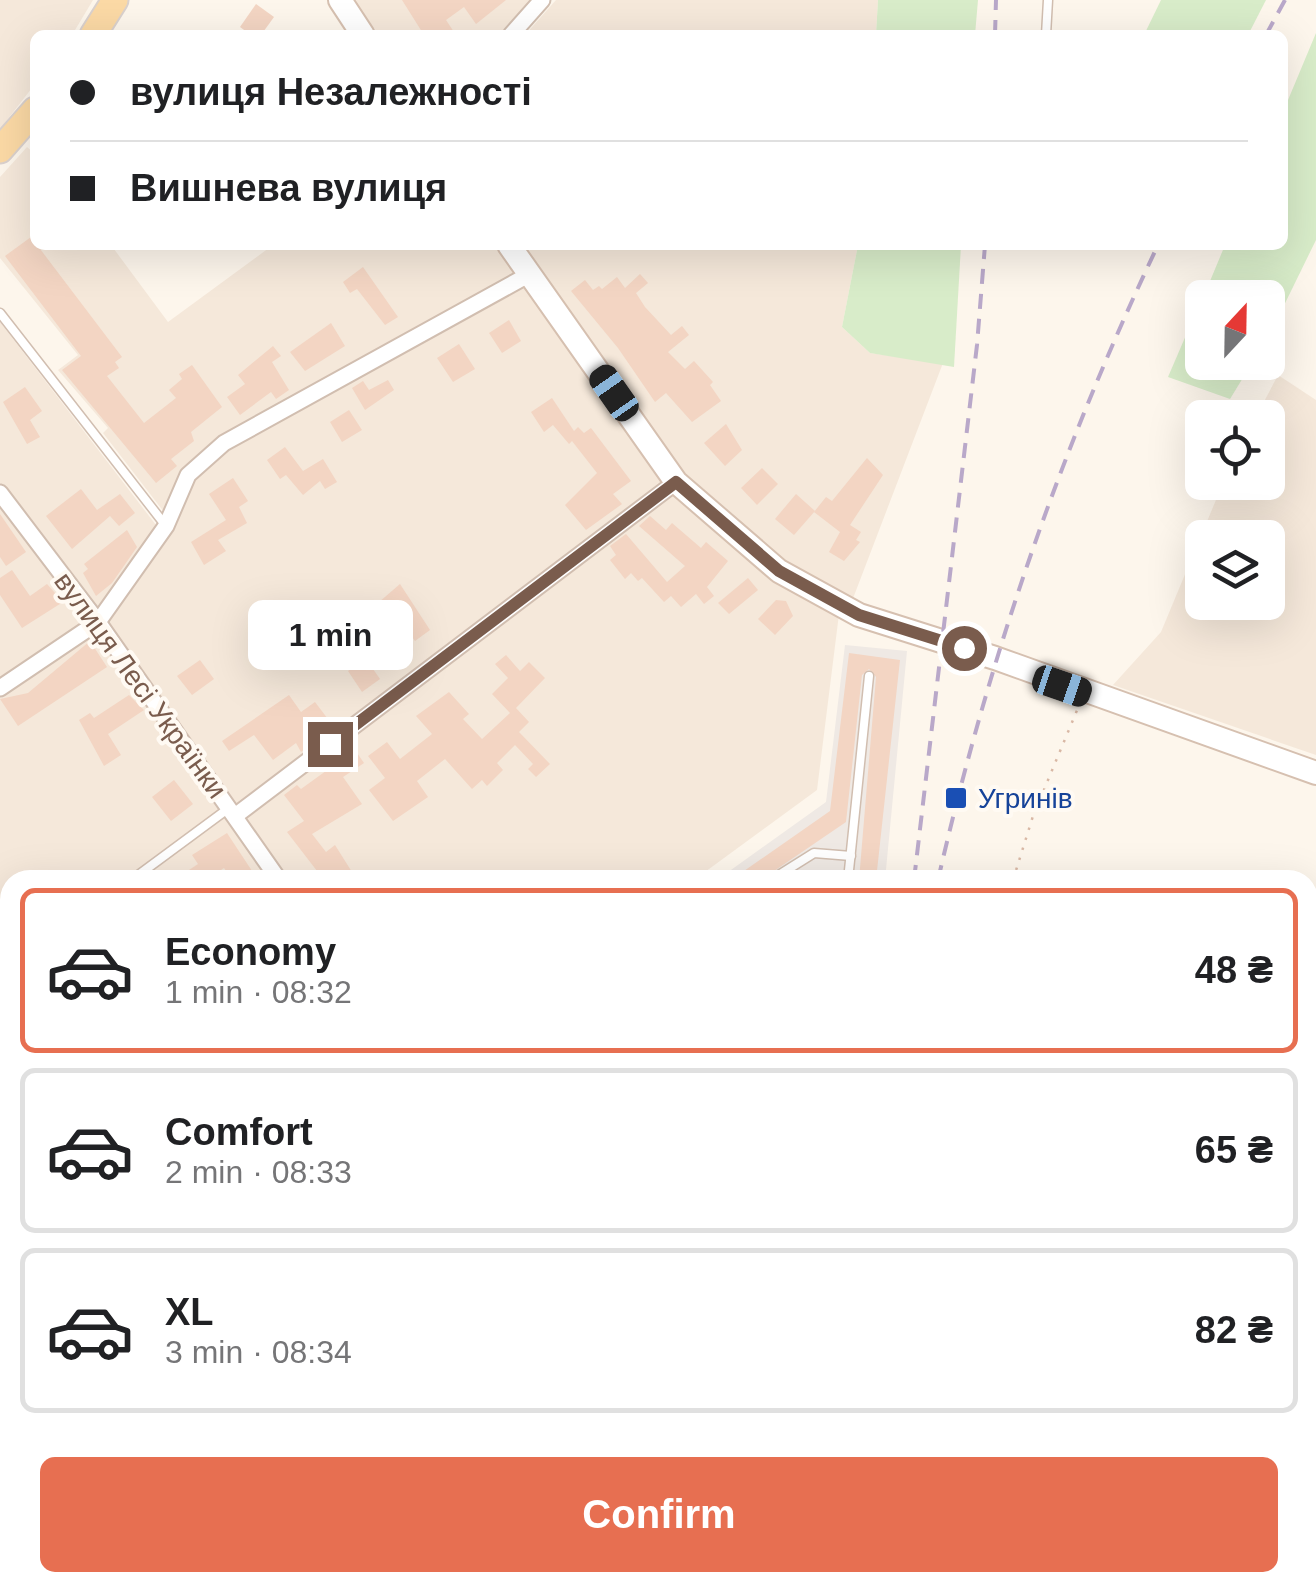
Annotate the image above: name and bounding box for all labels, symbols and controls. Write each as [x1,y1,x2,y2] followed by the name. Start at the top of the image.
[130,71,532,113] text: вулиця Незалежності
[130,167,447,209] text: Вишнева вулиця
[1185,280,1285,380] north arrow
[1185,280,1285,620] map controls
[585,360,643,426] car
[1185,400,1285,500] button: locate
[1185,520,1285,620] button: layers
[48,566,233,804] street label: вулиця Лесі Українки
[248,599,412,669] callout: 1 min
[289,617,372,653] text: 1 min
[942,626,987,671] route start
[1029,662,1095,710] car
[308,722,353,767] route end
[978,783,1073,814] place label: Угринів
[943,785,969,811] marker: Угринів
[45,926,135,1016] icon: car
[165,931,336,973] text: Economy
[1195,949,1273,991] text: 48 ₴
[165,974,352,1010] text: 1 min · 08:32
[45,1106,135,1196] icon: car
[165,1111,313,1153] text: Comfort
[1195,1129,1273,1171] text: 65 ₴
[165,1154,352,1190] text: 2 min · 08:33
[45,1286,135,1376] icon: car
[165,1291,214,1333] text: XL
[1195,1309,1273,1351] text: 82 ₴
[165,1334,352,1370] text: 3 min · 08:34
[40,1457,1278,1572] button: Confirm

